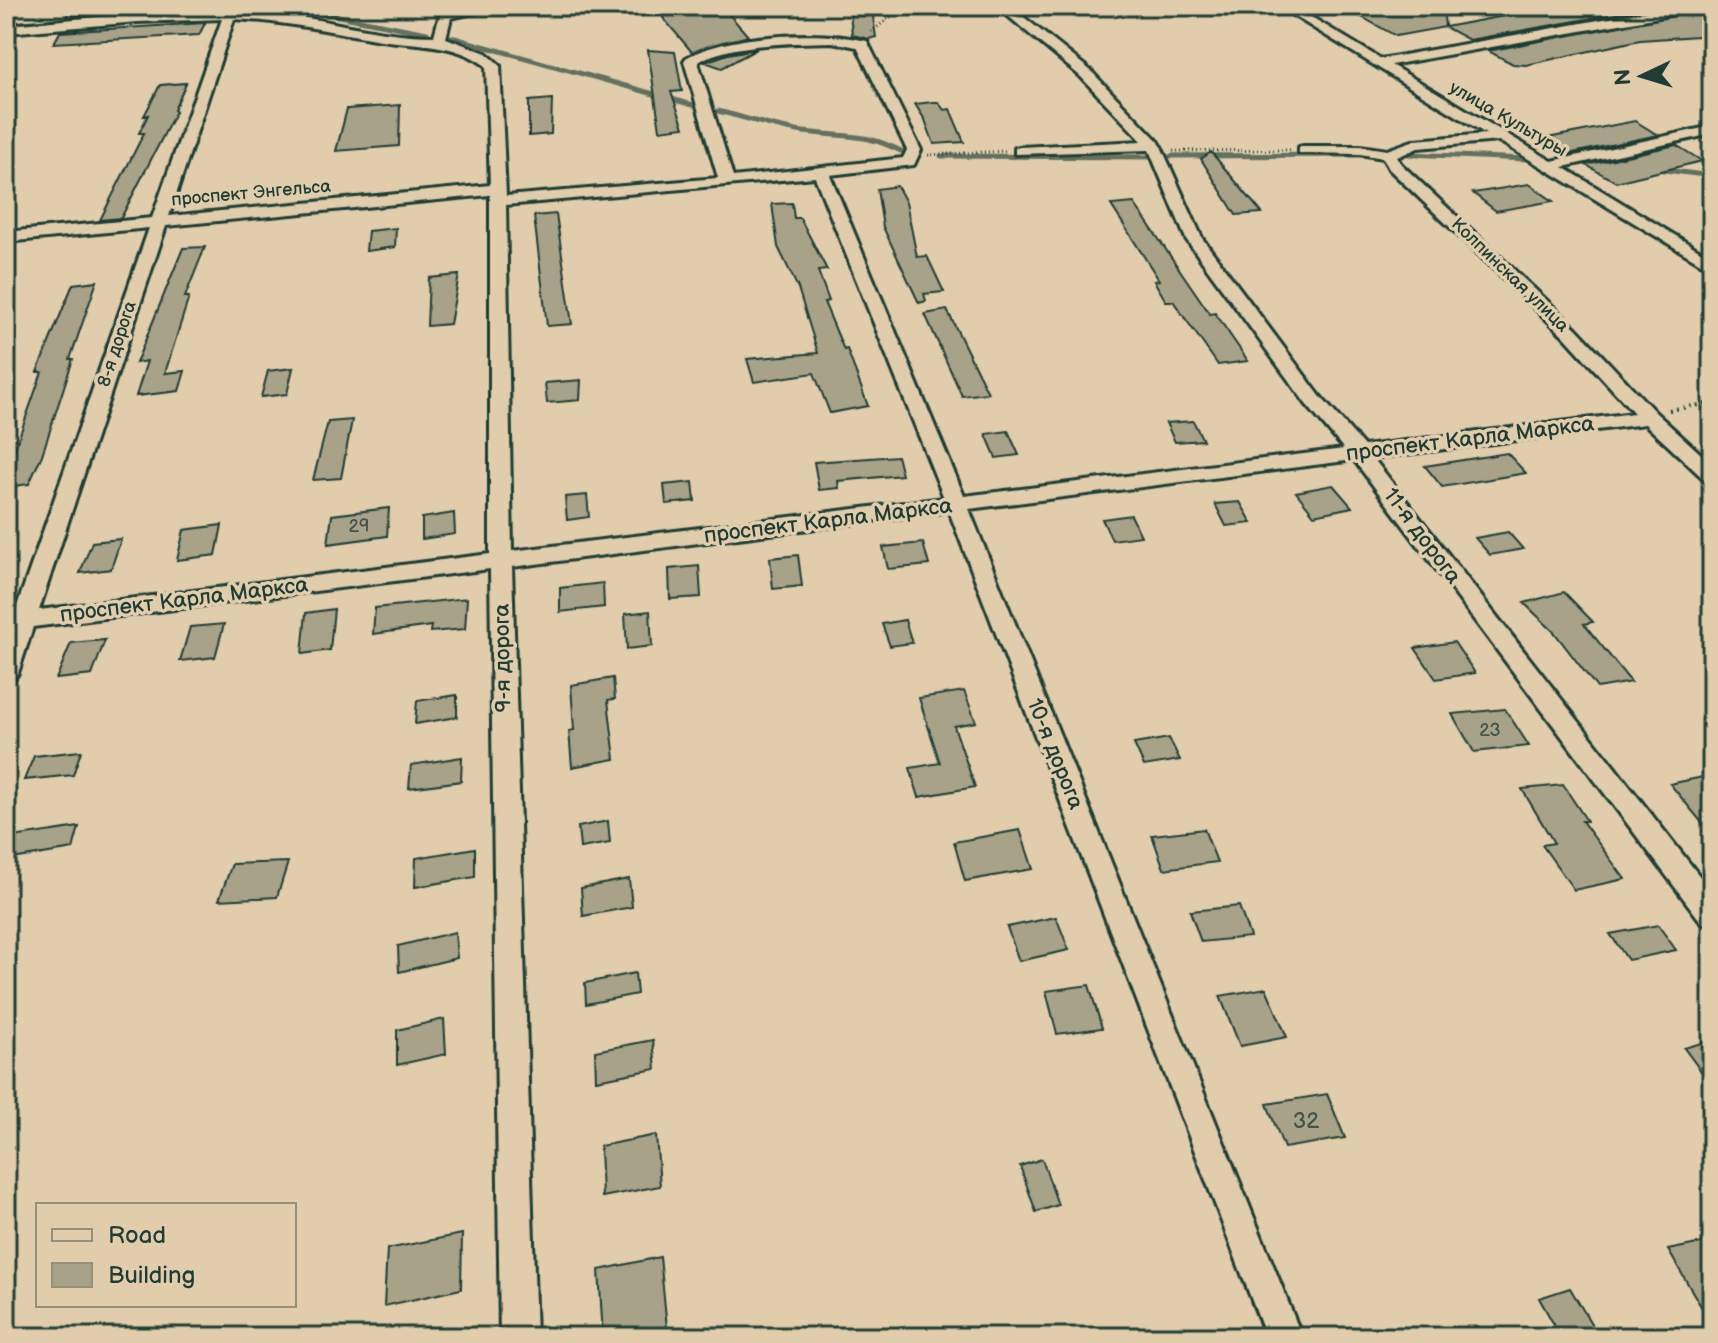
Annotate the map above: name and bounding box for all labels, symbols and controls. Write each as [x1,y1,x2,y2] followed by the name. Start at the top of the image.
[1602,36,1682,116] north arrow
[1610,68,1638,86] text: N
[1446,77,1570,161] street label: улица Культуры
[170,176,332,210] street label: проспект Энгельса
[1447,214,1573,337] street label: Колпинская улица
[93,298,141,390] street label: 8-я дорога
[1344,410,1596,468] street label: проспект Карла Маркса
[1377,483,1467,589] street label: 11-я дорога
[702,492,954,550] street label: проспект Карла Маркса
[348,516,370,537] house number: 29
[58,571,310,629] street label: проспект Карла Маркса
[489,603,517,713] street label: 9-я дорога
[1020,694,1090,814] street label: 10-я дорога
[1479,720,1501,741] house number: 23
[1293,1108,1319,1135] house number: 32
[36,1203,296,1307] legend
[108,1221,166,1250] text: Road
[108,1261,195,1290] text: Building

